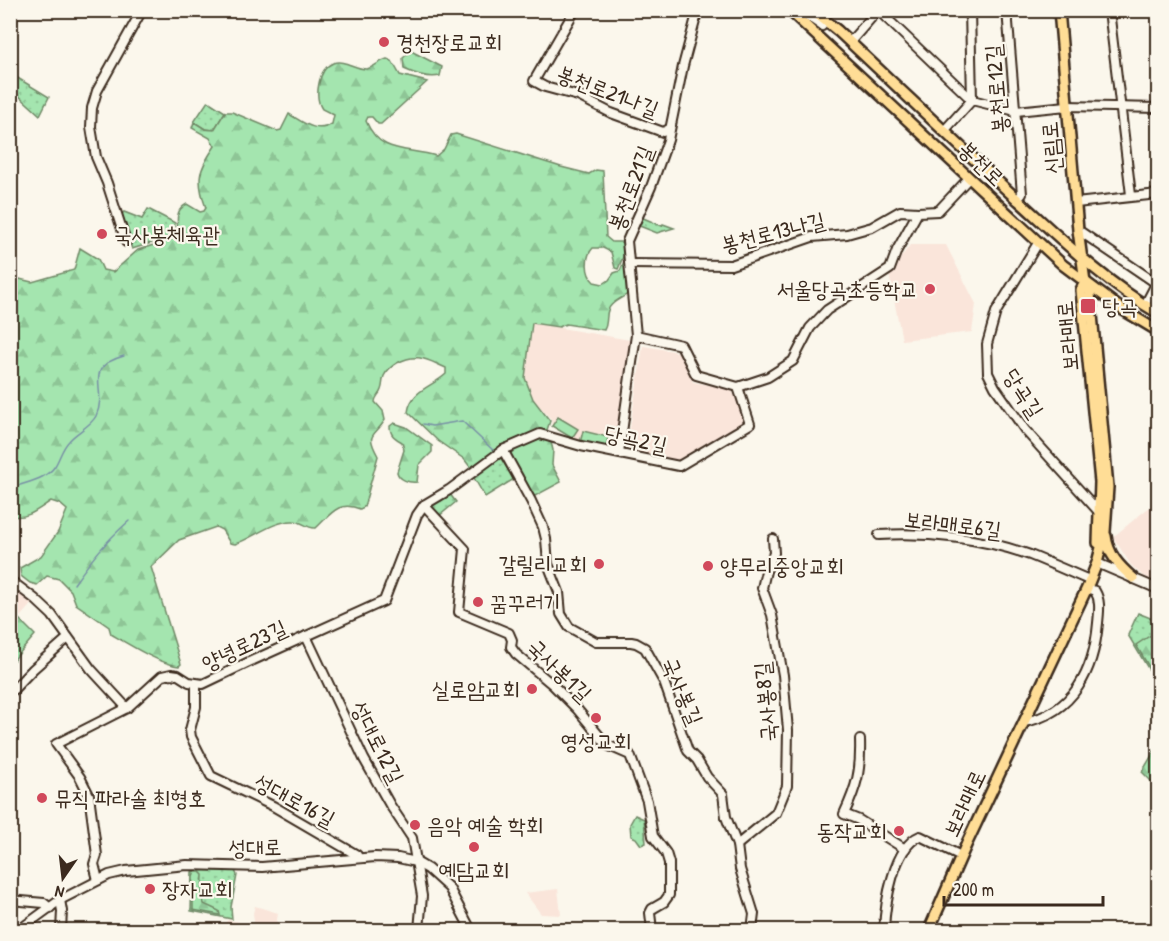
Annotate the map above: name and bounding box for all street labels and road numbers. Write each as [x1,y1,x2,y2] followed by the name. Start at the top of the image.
[977,43,1015,135] street label: 봉천로12길
[553,58,663,124] street label: 봉천로21나길
[1034,120,1068,176] street label: 신림로
[952,134,1012,192] street label: 봉천로
[600,141,660,235] street label: 봉천로21길
[718,205,829,259] street label: 봉천로13나길
[1049,299,1085,373] street label: 보라매로
[997,363,1051,424] street label: 당곡길
[602,418,670,460] street label: 당곡2길
[903,503,1003,545] street label: 보라매로6길
[196,612,292,678] street label: 양녕로23길
[521,632,599,708] street label: 국사봉1길
[655,653,711,730] street label: 국사봉길
[747,660,783,743] street label: 국사봉8길
[344,695,412,789] street label: 성대로12길
[935,765,993,841] street label: 보라매로
[249,766,341,834] street label: 성대로16길
[228,832,282,862] street label: 성대로

